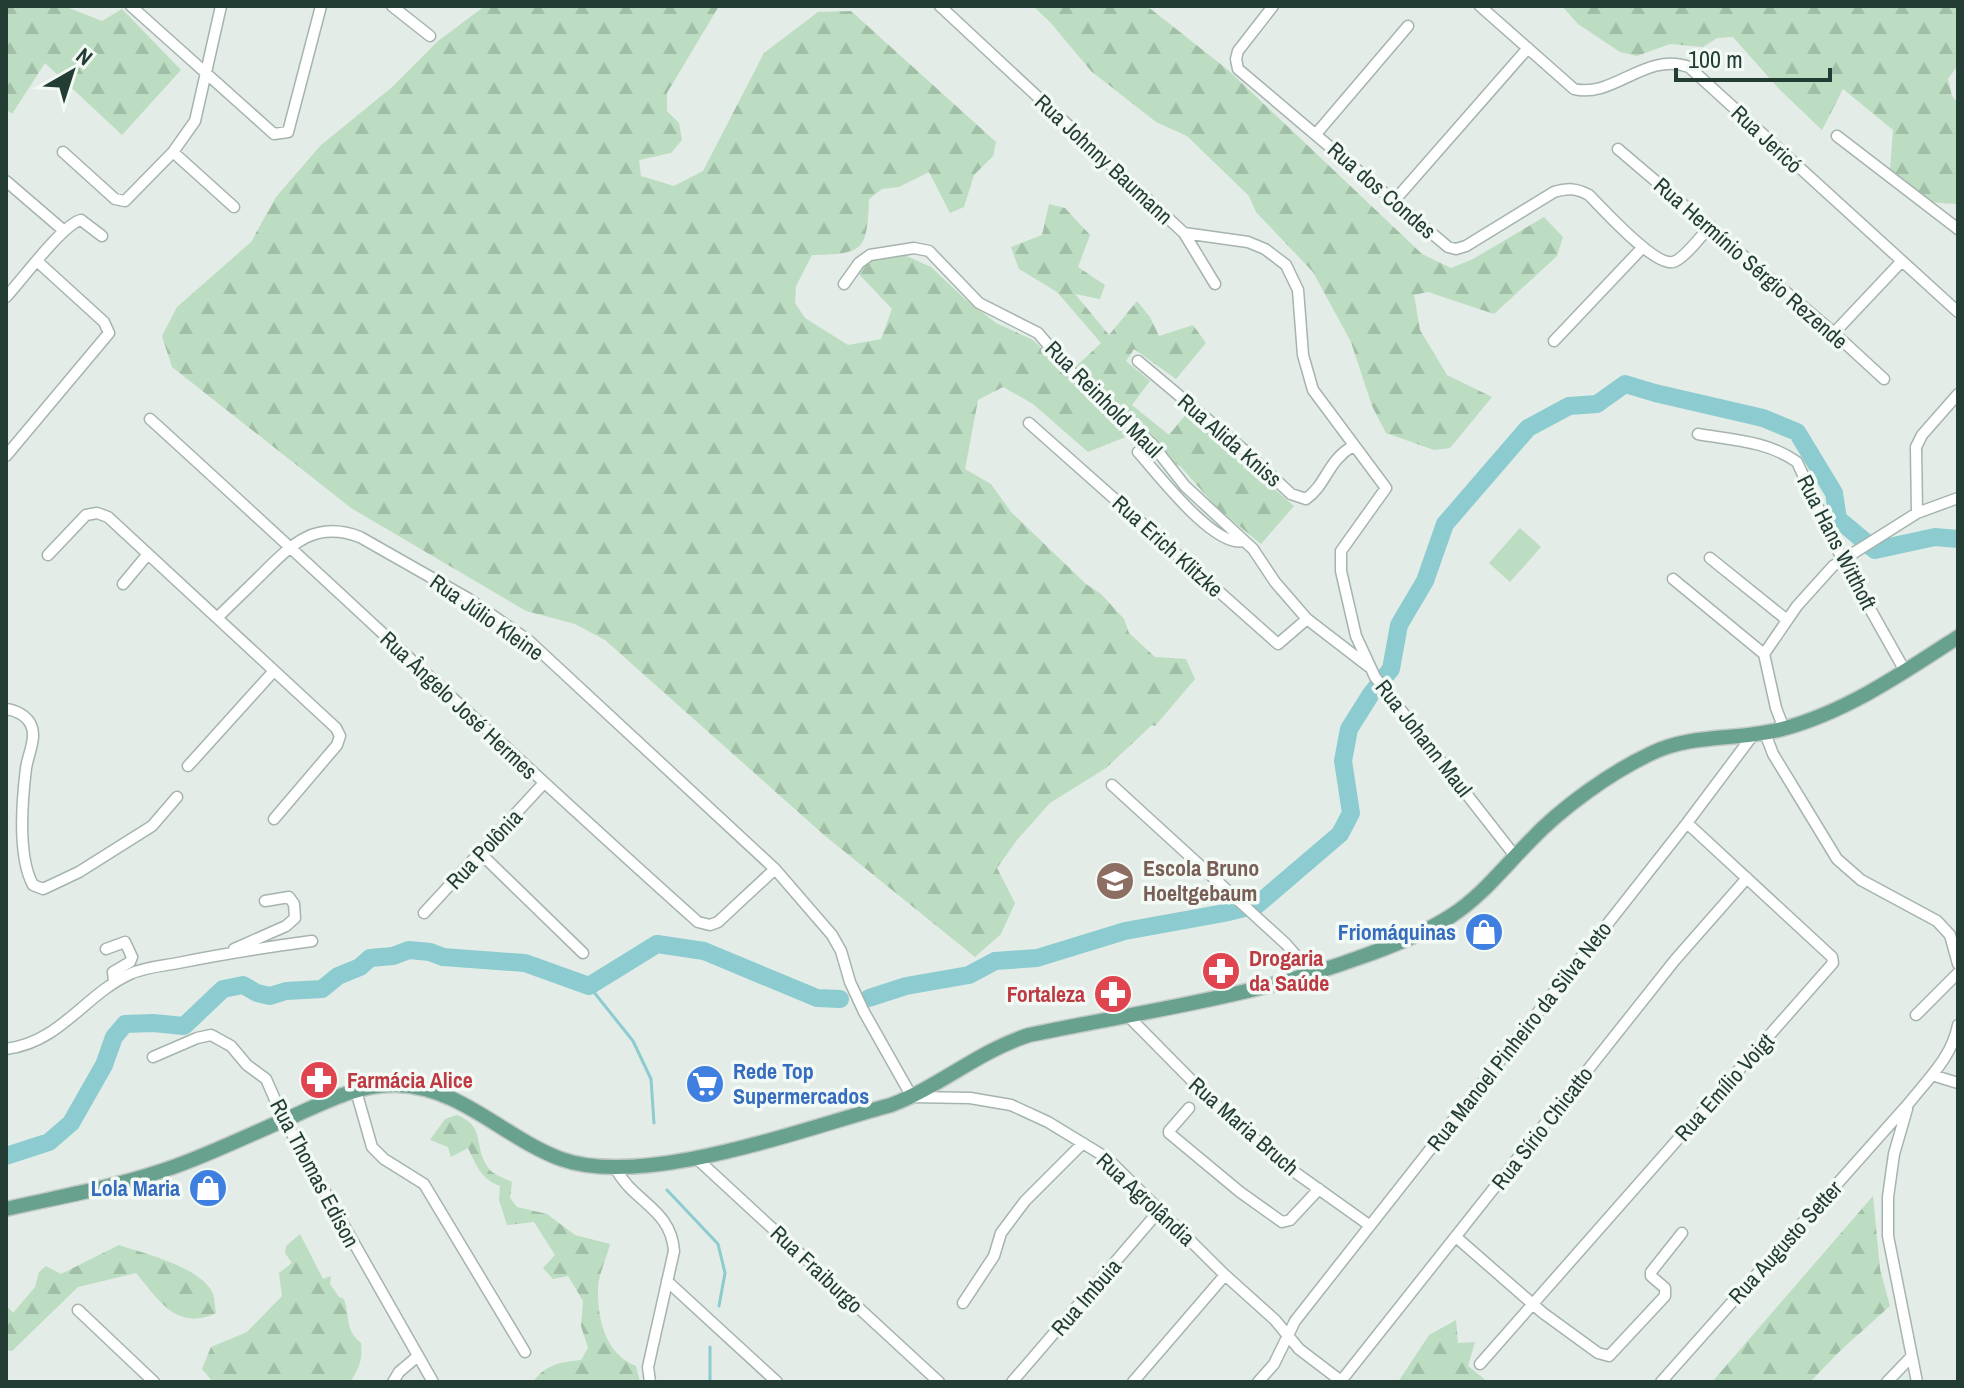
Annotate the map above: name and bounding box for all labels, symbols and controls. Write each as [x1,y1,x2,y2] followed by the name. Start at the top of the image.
[32,32,112,112] north arrow
[1676,32,1830,82] scale bar
[70,41,99,72] text: N
[1688,43,1743,75] text: 100 m
[1028,87,1180,231] street label: Rua Johnny Baumann
[1725,98,1809,180] street label: Rua Jericó
[1321,135,1443,245] street label: Rua dos Condes
[1648,170,1854,356] street label: Rua Hermínio Sérgio Rezende
[1039,334,1169,464] street label: Rua Reinhold Maul
[1172,387,1288,493] street label: Rua Alida Kniss
[1790,470,1884,614] street label: Rua Hans Witthoft
[1106,488,1230,604] street label: Rua Erich Klitzke
[424,567,550,667] street label: Rua Júlio Kleine
[374,624,544,786] street label: Rua Ângelo José Hermes
[1369,673,1479,803] street label: Rua Johann Maul
[439,802,529,896] street label: Rua Polônia
[1143,853,1259,908] place label: Escola Bruno Hoeltgebaum
[1094,860,1136,902] school or university icon: Escola Bruno Hoeltgebaum
[1463,911,1505,953] shop icon: Friomáquinas
[1420,915,1618,1157] street label: Rua Manoel Pinheiro da Silva Neto
[1338,917,1456,947] place label: Friomáquinas
[1249,943,1329,998] place label: Drogaria da Saúde
[1200,950,1242,992] pharmacy icon: Drogaria da Saúde
[1092,973,1134,1015] pharmacy icon: Fortaleza
[1007,979,1085,1009] place label: Fortaleza
[1668,1027,1780,1147] street label: Rua Emílio Voigt
[733,1056,869,1111] place label: Rede Top Supermercados
[298,1059,340,1101] pharmacy icon: Farmácia Alice
[1484,1060,1600,1196] street label: Rua Sírio Chicatto
[684,1063,726,1105] supermarket icon: Rede Top Supermercados
[347,1065,473,1095] place label: Farmácia Alice
[1183,1070,1305,1182] street label: Rua Maria Bruch
[263,1093,367,1253] street label: Rua Thomas Edison
[1090,1146,1202,1252] street label: Rua Agrolândia
[187,1167,229,1209] shop icon: Lola Maria
[91,1173,180,1203] place label: Lola Maria
[1722,1174,1848,1310] street label: Rua Augusto Setter
[764,1218,870,1320] street label: Rua Fraiburgo
[1044,1252,1128,1342] street label: Rua Imbuia

